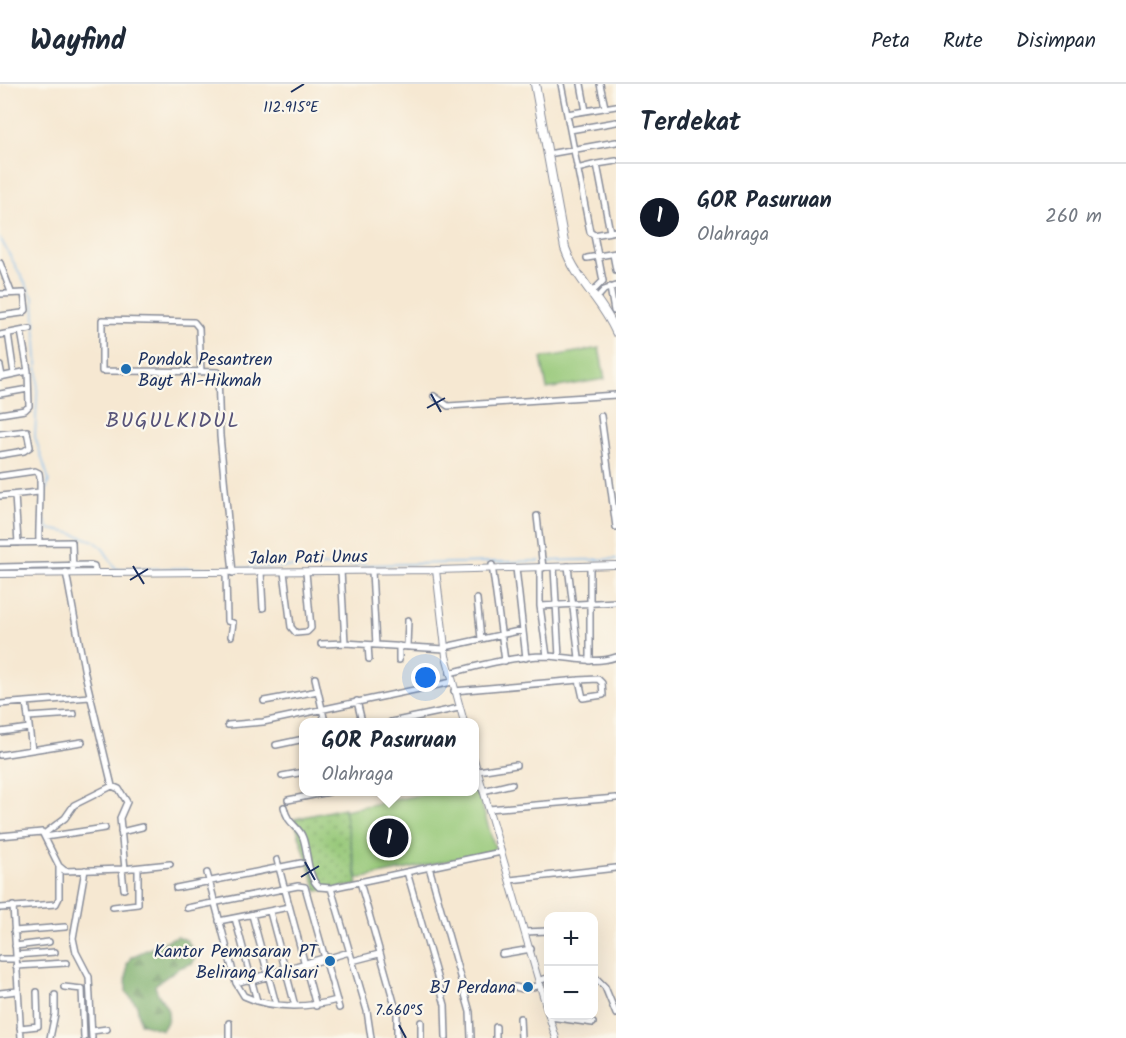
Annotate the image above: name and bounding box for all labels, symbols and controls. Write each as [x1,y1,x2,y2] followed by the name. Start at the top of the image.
[30,19,126,64] text: Wayfind
[871,25,910,58] text: Peta
[943,25,983,58] text: Rute
[1016,25,1096,58] text: Disimpan
[263,96,320,120] text: 112.915°E
[640,102,741,144] text: Terdekat
[697,184,832,219] text: GOR Pasuruan
[656,201,663,233] text: 1
[1045,201,1102,233] text: 260 m
[697,219,769,251] text: Olahraga
[138,346,273,396] place label: Pondok Pesantren Bayt Al-Hikmah
[119,362,133,376] marker: Pondok Pesantren Bayt Al-Hikmah
[106,405,240,438] district label: BUGULKIDUL
[248,543,369,574] street label: Jalan Pati Unus
[411,663,440,692] your location
[299,718,479,796] popup
[322,724,456,759] text: GOR Pasuruan
[322,759,394,791] text: Olahraga
[370,816,408,861] pin: 1
[544,912,598,1020] map controls
[544,912,598,966] button: +
[154,938,319,988] place label: Kantor Pemasaran PT Belirang Kalisari
[323,954,337,968] marker: Kantor Pemasaran PT Belirang Kalisari
[544,966,598,1020] button: −
[430,974,516,1003] place label: BJ Perdana
[521,980,535,994] marker: BJ Perdana
[375,999,423,1023] text: 7.660°S

